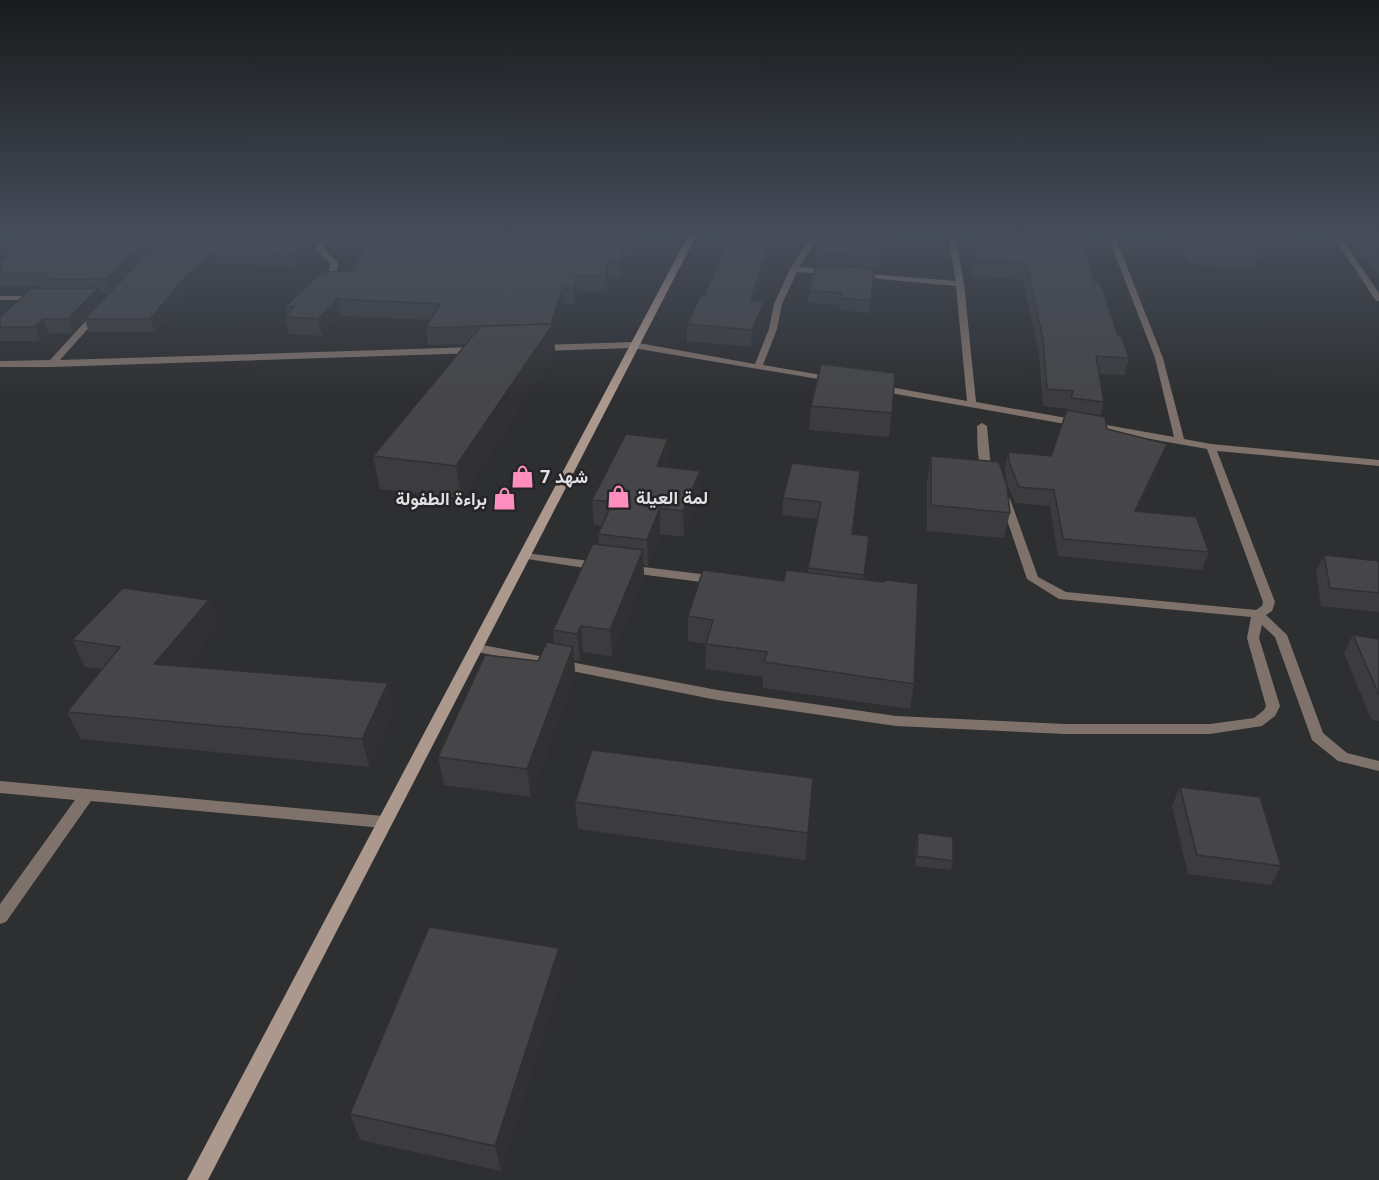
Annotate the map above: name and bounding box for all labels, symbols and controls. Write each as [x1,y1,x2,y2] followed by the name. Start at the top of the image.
[509,463,535,489] shop icon: شهد 7
[540,464,588,488] place label: شهد 7
[605,484,631,510] shop icon: لمة العيلة
[492,485,518,511] shop icon: براءة الطفولة
[636,485,708,509] place label: لمة العيلة
[395,486,487,510] place label: براءة الطفولة

